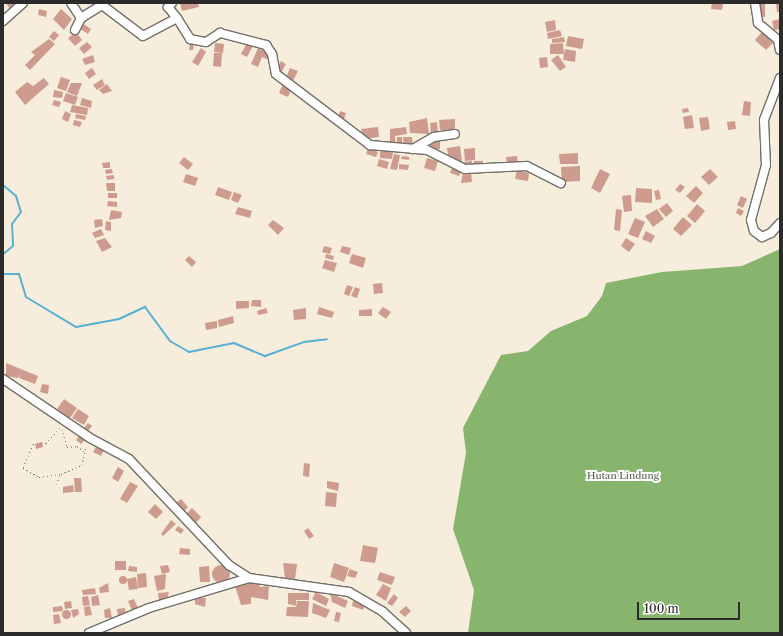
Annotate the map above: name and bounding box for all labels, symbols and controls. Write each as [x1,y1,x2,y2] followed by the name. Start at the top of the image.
[587,470,659,482] park label: Hutan Lindung
[639,594,742,620] scale bar
[644,601,679,616] text: 100 m

